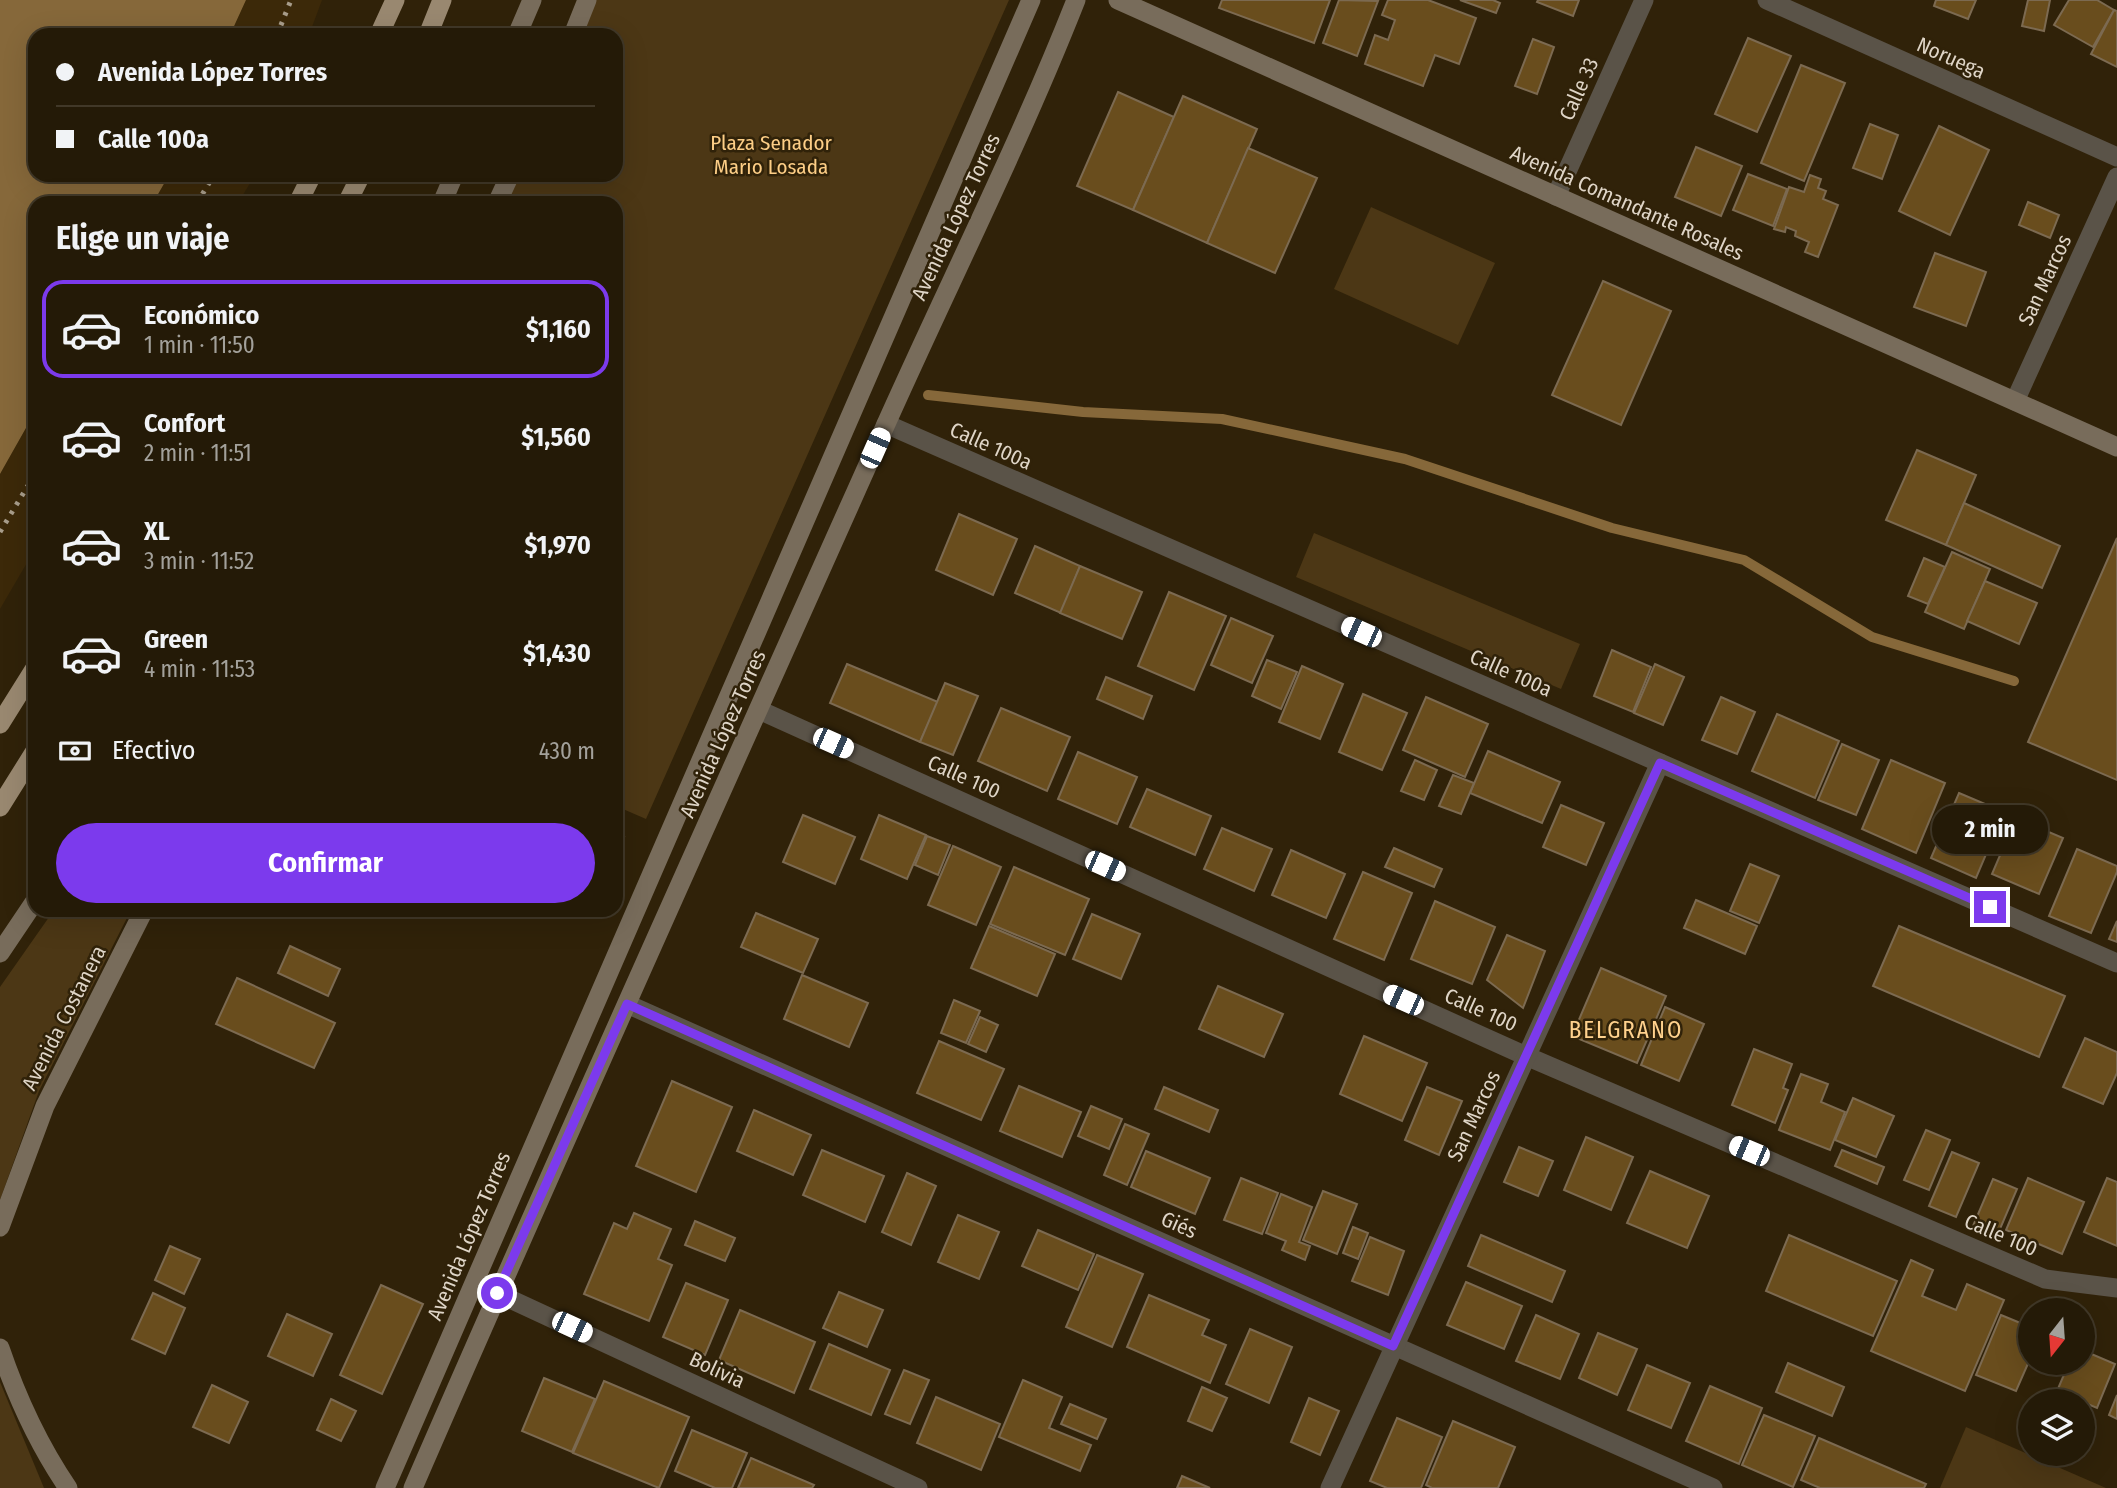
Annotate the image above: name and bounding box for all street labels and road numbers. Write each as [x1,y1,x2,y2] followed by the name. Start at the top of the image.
[1913,31,1989,85] street label: Noruega
[1554,54,1604,124] street label: Calle 33
[906,129,1006,305] street label: Avenida López Torres
[1506,140,1748,266] street label: Avenida Comandante Rosales
[2013,230,2077,330] street label: San Marcos
[946,416,1036,476] street label: Calle 100a
[1466,643,1556,703] street label: Calle 100a
[674,646,772,822] street label: Avenida López Torres
[924,749,1004,805] street label: Calle 100
[16,941,112,1095] street label: Avenida Costanera
[1441,982,1521,1038] street label: Calle 100
[1442,1066,1506,1166] street label: San Marcos
[422,1148,516,1324] street label: Avenida López Torres
[1157,1206,1201,1244] street label: Giés
[1961,1208,2041,1262] street label: Calle 100
[685,1346,749,1394] street label: Bolivia

